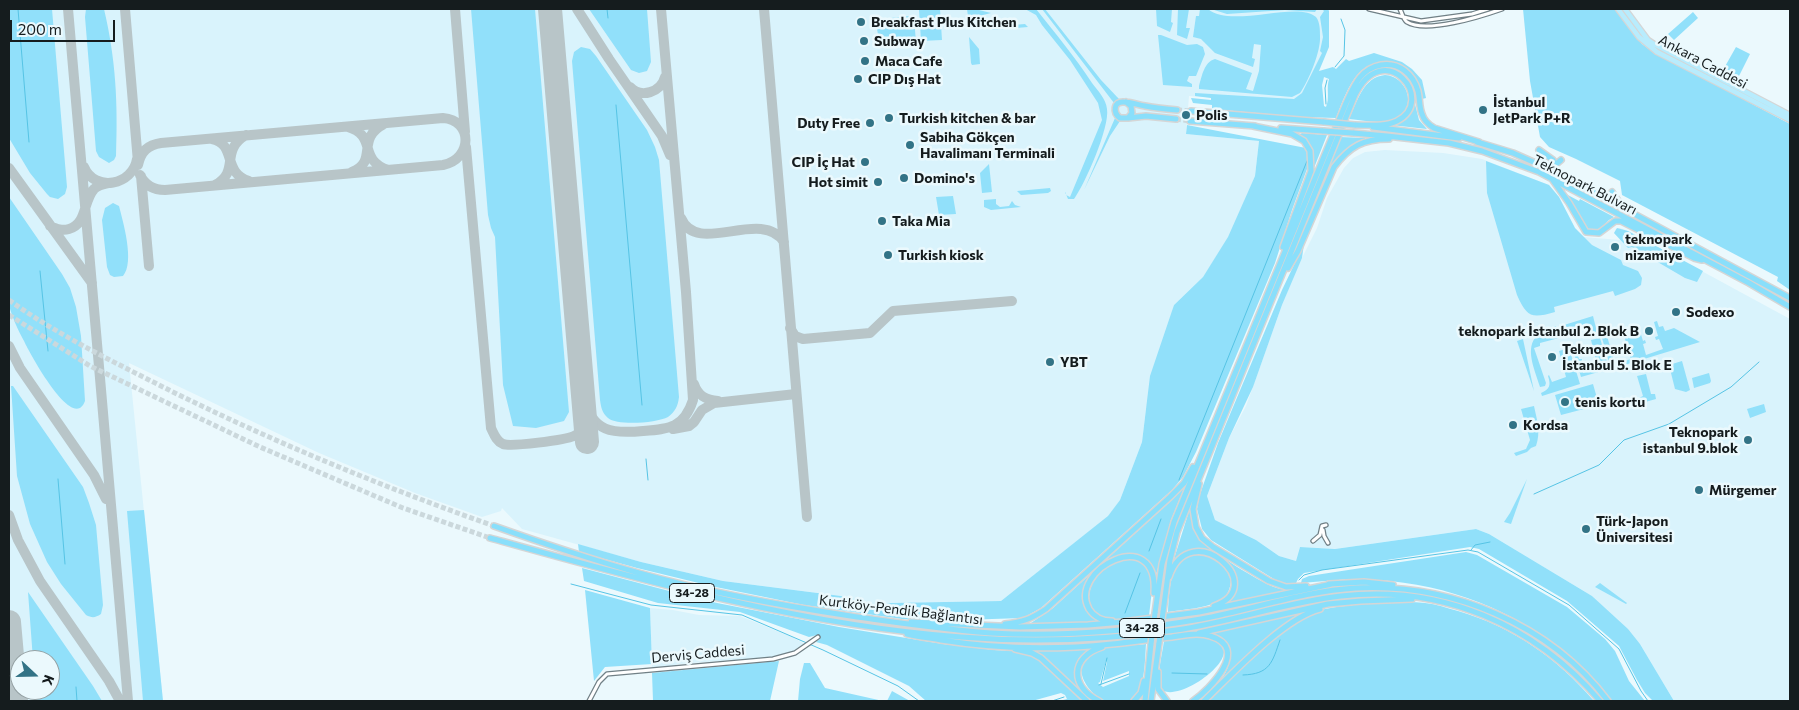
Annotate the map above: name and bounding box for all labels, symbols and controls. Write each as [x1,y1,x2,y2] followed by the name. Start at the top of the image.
[12,10,118,42] scale bar
[871,14,1017,30] place label: Breakfast Plus Kitchen
[855,16,867,28] marker: Breakfast Plus Kitchen
[18,20,62,38] text: 200 m
[1656,31,1750,93] street label: Ankara Caddesi
[874,33,925,49] place label: Subway
[858,35,870,47] marker: Subway
[875,53,942,69] place label: Maca Cafe
[859,55,871,67] marker: Maca Cafe
[868,71,941,87] place label: CIP Dış Hat
[852,73,864,85] marker: CIP Dış Hat
[1493,94,1571,126] place label: İstanbul JetPark P+R
[1477,104,1489,116] marker: İstanbul JetPark P+R
[1196,107,1227,123] place label: Polis
[1180,109,1192,121] marker: Polis
[899,110,1036,126] place label: Turkish kitchen & bar
[883,112,895,124] marker: Turkish kitchen & bar
[797,115,860,131] place label: Duty Free
[864,117,876,129] marker: Duty Free
[920,129,1055,162] place label: Sabiha Gökçen Havalimanı Terminali
[904,139,916,151] marker: Sabiha Gökçen Havalimanı Terminali
[1530,151,1640,219] street label: Teknopark Bulvarı
[792,154,855,170] place label: CIP İç Hat
[859,156,871,168] marker: CIP İç Hat
[914,170,975,186] place label: Domino's
[898,172,910,184] marker: Domino's
[808,174,868,190] place label: Hot simit
[872,176,884,188] marker: Hot simit
[892,213,950,229] place label: Taka Mia
[876,215,888,227] marker: Taka Mia
[1625,231,1692,264] place label: teknopark nizamiye
[1609,241,1621,253] marker: teknopark nizamiye
[898,247,984,263] place label: Turkish kiosk
[882,249,894,261] marker: Turkish kiosk
[1686,304,1734,320] place label: Sodexo
[1670,306,1682,318] marker: Sodexo
[1458,323,1639,339] place label: teknopark İstanbul 2. Blok B
[1643,325,1655,337] marker: teknopark İstanbul 2. Blok B
[1562,341,1672,374] place label: Teknopark İstanbul 5. Blok E
[1546,351,1558,363] marker: Teknopark İstanbul 5. Blok E
[1060,354,1088,370] place label: YBT
[1044,356,1056,368] marker: YBT
[1575,394,1645,410] place label: tenis kortu
[1559,396,1571,408] marker: tenis kortu
[1523,417,1568,433] place label: Kordsa
[1507,419,1519,431] marker: Kordsa
[1643,424,1738,457] place label: Teknopark istanbul 9.blok
[1742,434,1754,446] marker: Teknopark istanbul 9.blok
[1709,482,1776,498] place label: Mürgemer
[1693,484,1705,496] marker: Mürgemer
[1596,513,1673,546] place label: Türk-Japon Üniversitesi
[1580,523,1592,535] marker: Türk-Japon Üniversitesi
[670,584,714,602] road number: 34-28
[818,592,984,628] street label: Kurtköy-Pendik Bağlantısı
[1120,618,1164,638] road number: 34-28
[651,642,745,666] street label: Derviş Caddesi
[10,650,60,700] north arrow
[39,673,58,688] text: K

